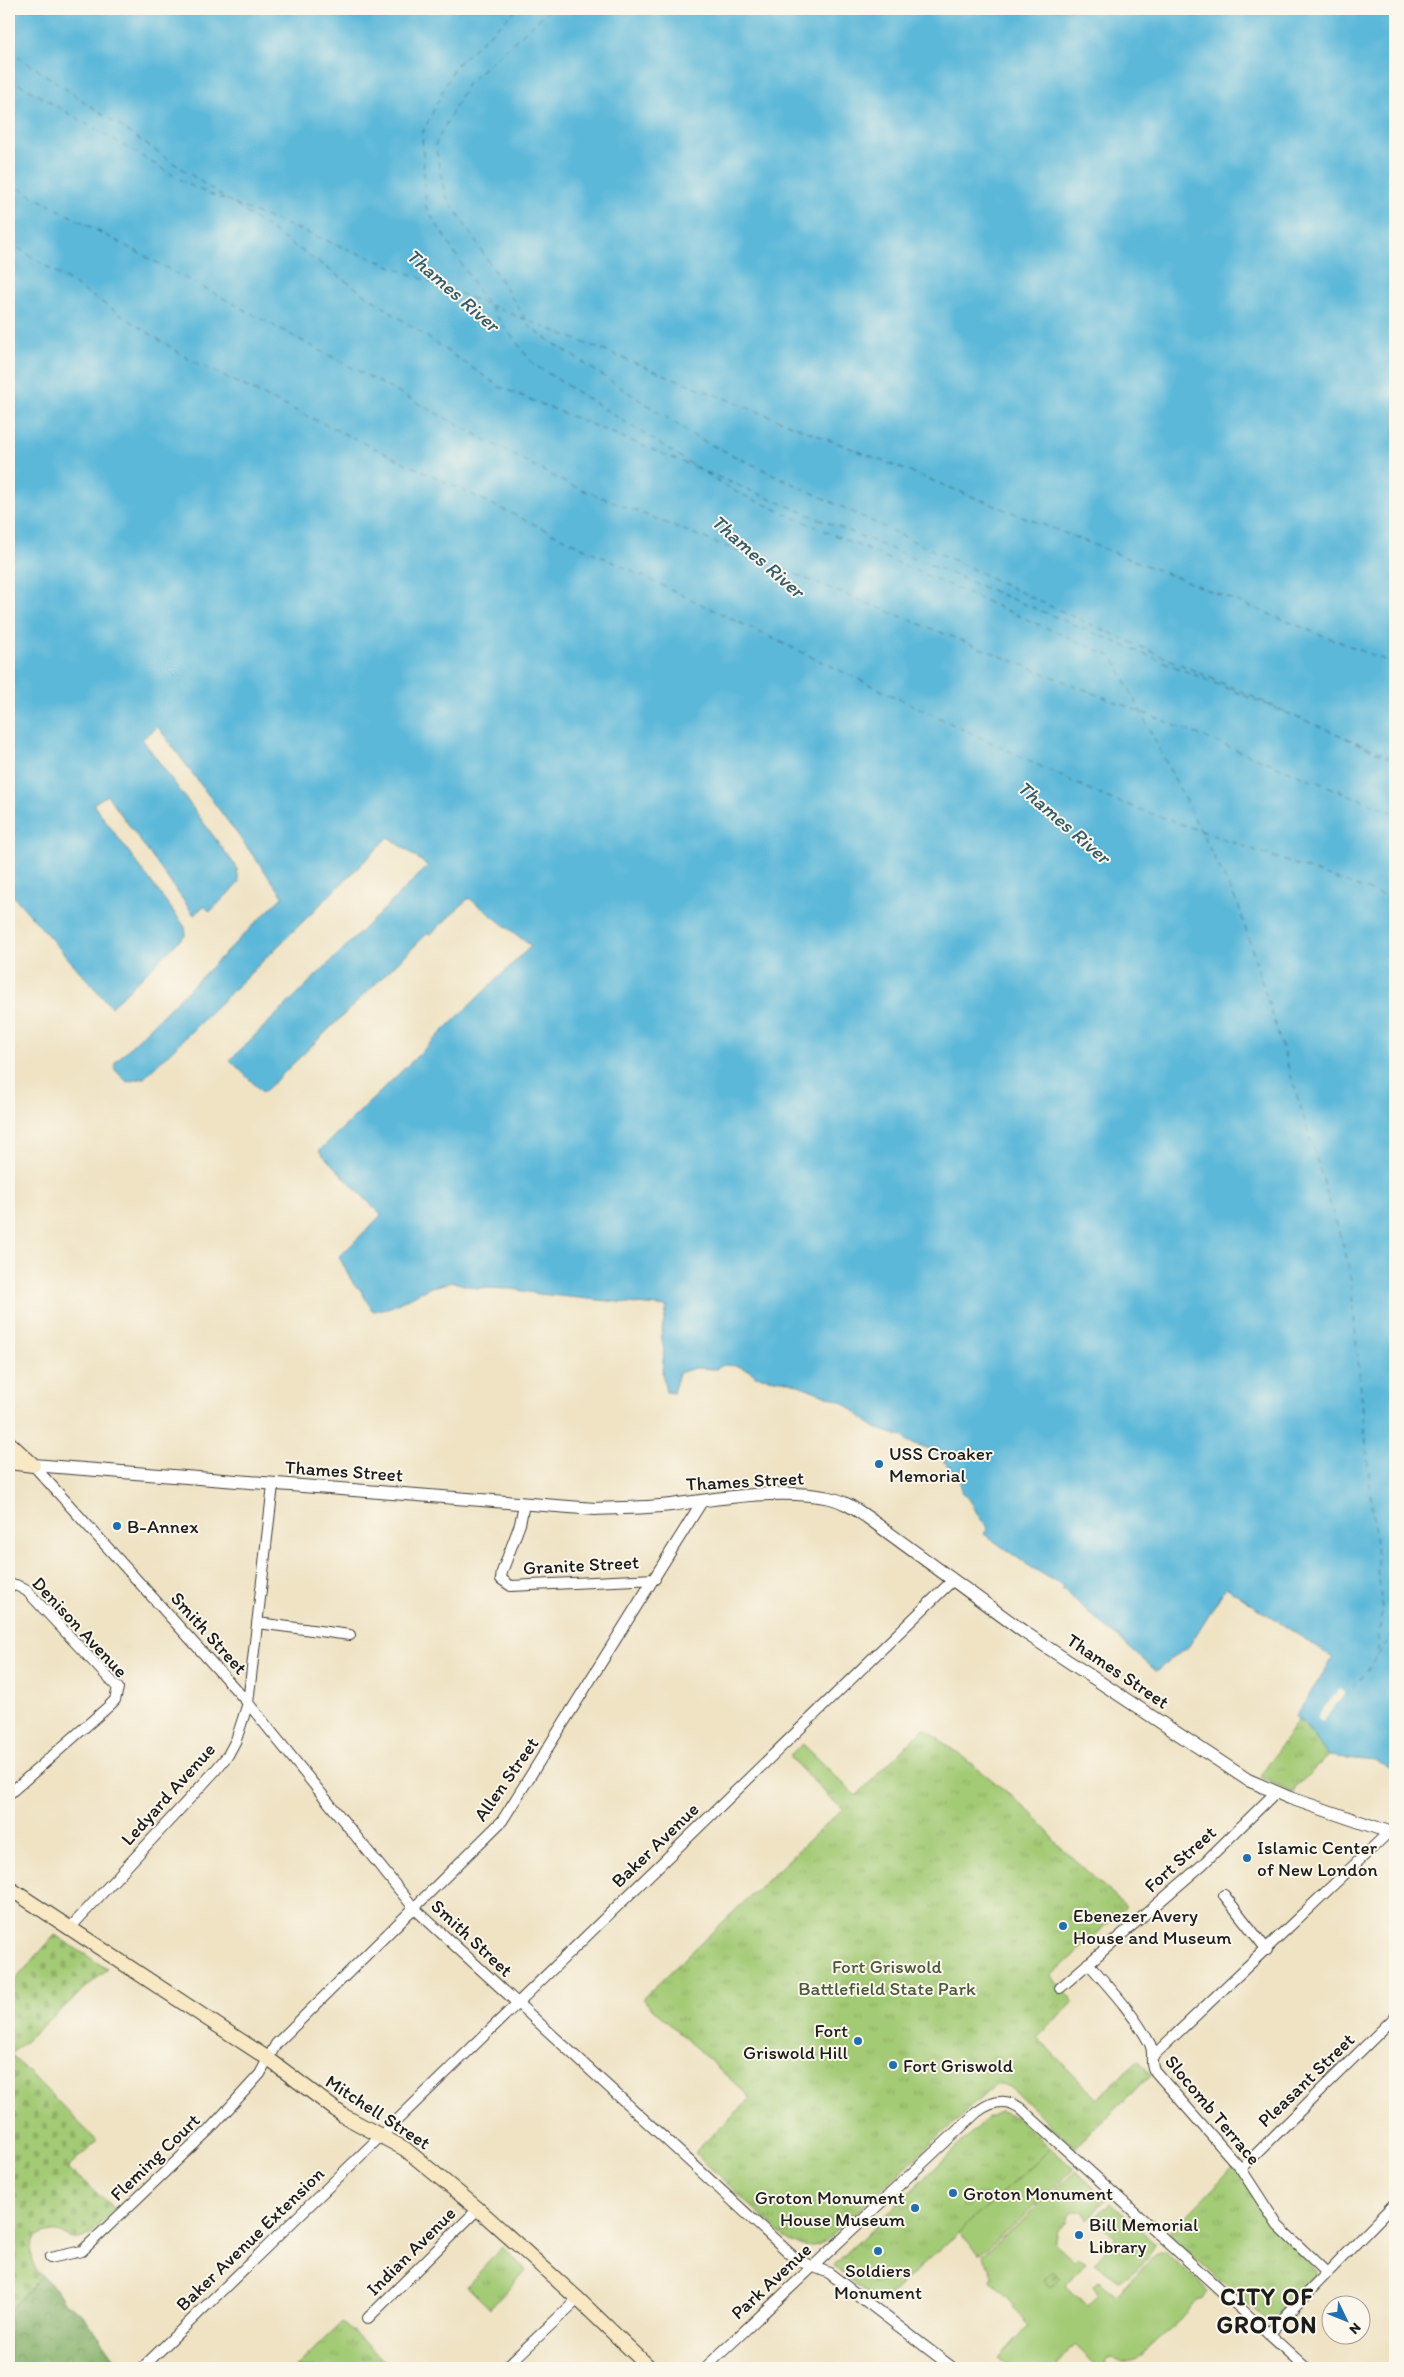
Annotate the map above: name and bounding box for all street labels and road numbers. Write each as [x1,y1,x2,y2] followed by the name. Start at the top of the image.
[284,1455,404,1487] street label: Thames Street
[685,1466,805,1496] street label: Thames Street
[522,1550,640,1580] street label: Granite Street
[27,1572,133,1682] street label: Denison Avenue
[166,1587,252,1679] street label: Smith Street
[1063,1628,1173,1714] street label: Thames Street
[469,1733,543,1825] street label: Allen Street
[116,1738,220,1850] street label: Ledyard Avenue
[606,1798,704,1892] street label: Baker Avenue
[1139,1821,1221,1897] street label: Fort Street
[426,1894,518,1982] street label: Smith Street
[1253,2028,1359,2132] street label: Pleasant Street
[1160,2050,1266,2170] street label: Slocomb Terrace
[321,2070,435,2154] street label: Mitchell Street
[105,2108,205,2206] street label: Fleming Court
[171,2162,329,2316] street label: Baker Avenue Extension
[362,2202,460,2300] street label: Indian Avenue
[726,2238,816,2324] street label: Park Avenue

